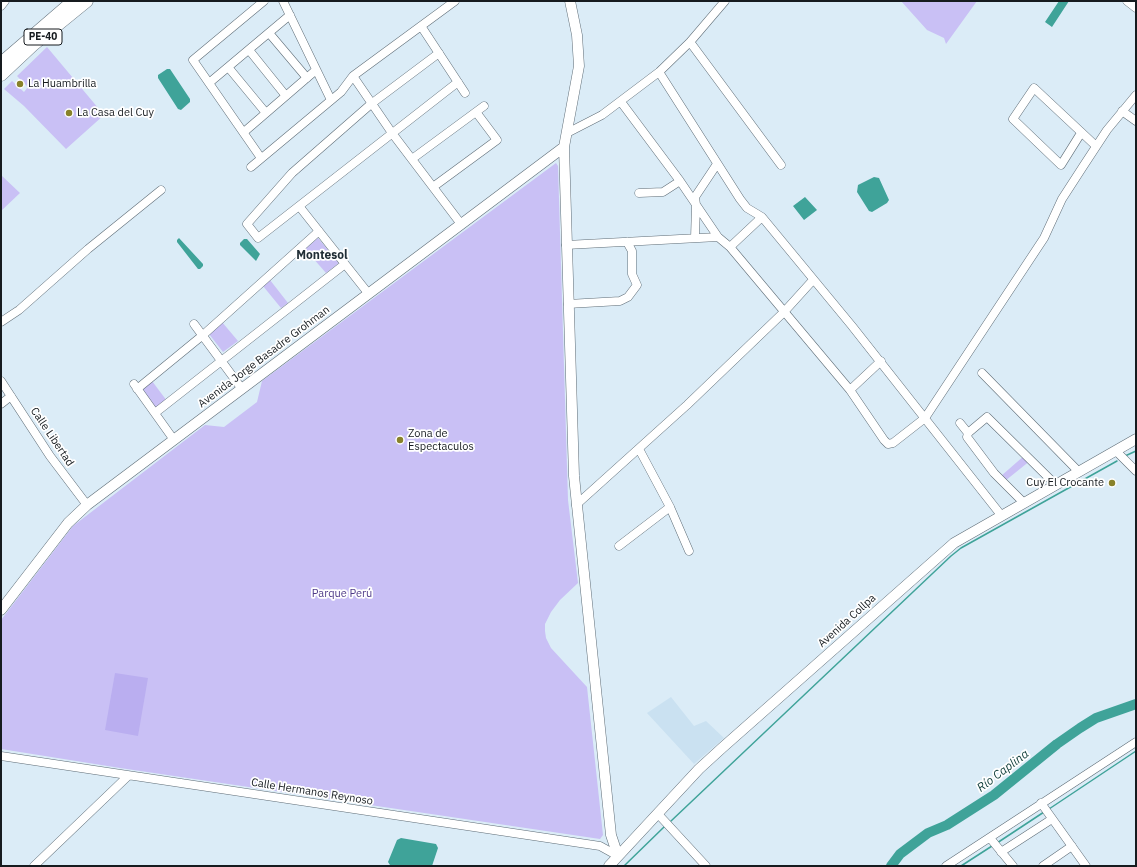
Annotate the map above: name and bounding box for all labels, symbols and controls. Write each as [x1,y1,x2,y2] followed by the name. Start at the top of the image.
[24,29,62,45] road number: PE-40
[28,77,96,91] place label: La Huambrilla
[15,79,25,89] marker: La Huambrilla
[77,106,154,120] place label: La Casa del Cuy
[64,108,74,118] marker: La Casa del Cuy
[296,249,348,263] district label: Montesol
[196,303,332,411] street label: Avenida Jorge Basadre Grohman
[27,405,77,469] street label: Calle Libertad
[408,427,474,453] place label: Zona de Espectaculos
[395,435,405,445] marker: Zona de Espectaculos
[1026,476,1104,490] place label: Cuy El Crocante
[1107,478,1117,488] marker: Cuy El Crocante
[312,587,372,601] park label: Parque Perú
[815,592,879,650] street label: Avenida Collpa
[974,747,1032,795] water label: Río Caplina
[250,776,374,808] street label: Calle Hermanos Reynoso

